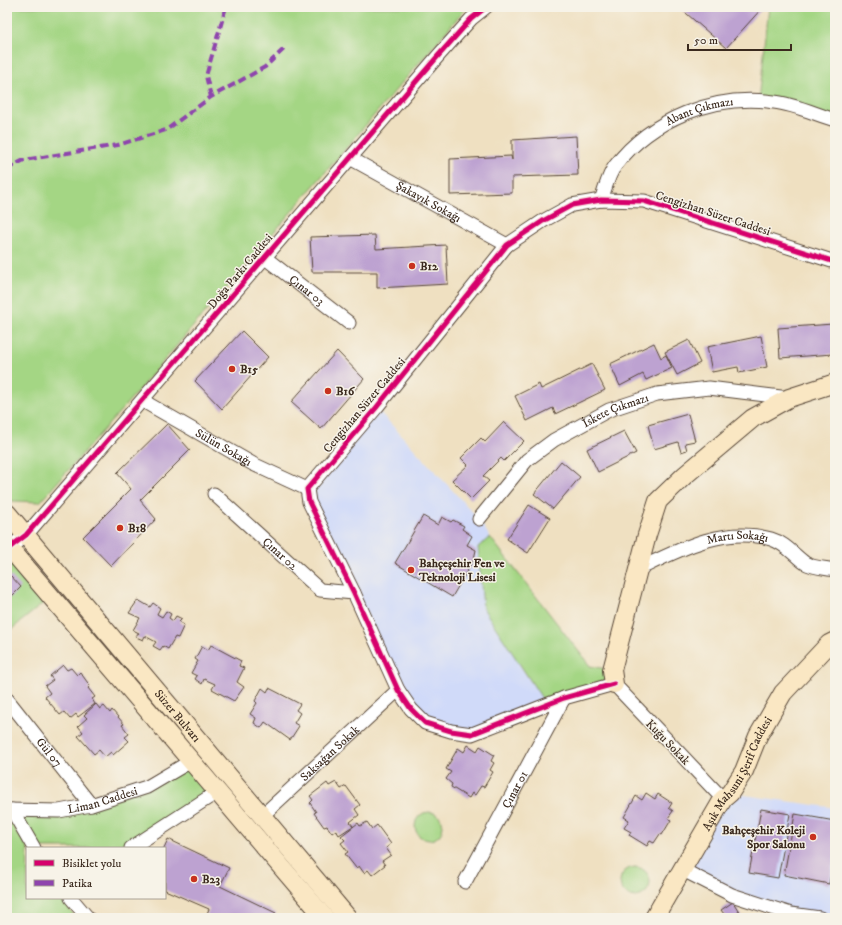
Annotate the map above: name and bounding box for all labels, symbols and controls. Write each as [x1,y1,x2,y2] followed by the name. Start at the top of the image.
[688,26,791,52] scale bar
[694,33,718,48] text: 50 m
[663,94,734,129] street label: Abant Çıkmazı
[393,178,464,226] street label: Şakayık Sokağı
[653,188,772,239] street label: Cengizhan Süzer Caddesi
[205,231,276,312] street label: Doğa Parkı Caddesi
[420,259,439,274] place label: B12
[407,261,417,271] marker: B12
[286,272,327,309] street label: Çınar 03
[320,355,409,456] street label: Cengizhan Süzer Caddesi
[240,362,258,377] place label: B15
[227,364,237,374] marker: B15
[336,384,355,399] place label: B16
[323,386,333,396] marker: B16
[580,390,650,431] street label: İskete Çıkmazı
[193,426,254,470] street label: Sülün Sokağı
[128,521,146,536] place label: B18
[115,523,125,533] marker: B18
[705,528,770,548] street label: Martı Sokağı
[259,534,300,574] street label: Çınar 02
[418,556,505,585] place label: Bahçeşehir Fen ve Teknoloji Lisesi
[406,565,416,575] marker: Bahçeşehir Fen ve Teknoloji Lisesi
[151,687,204,745] street label: Süzer Bulvarı
[699,714,776,834] street label: Aşık Mahsuni Şerif Caddesi
[642,716,693,768] street label: Kuğu Sokak
[297,722,363,785] street label: Saksağan Sokak
[33,735,65,770] street label: Gül 07
[499,768,531,811] street label: Çınar 01
[67,784,140,817] street label: Liman Caddesi
[722,823,805,852] place label: Bahçeşehir Koleji Spor Salonu
[808,832,818,842] marker: Bahçeşehir Koleji Spor Salonu
[26,847,166,899] legend
[62,856,122,871] text: Bisiklet yolu
[202,872,220,887] place label: B23
[189,874,199,884] marker: B23
[62,876,93,891] text: Patika

